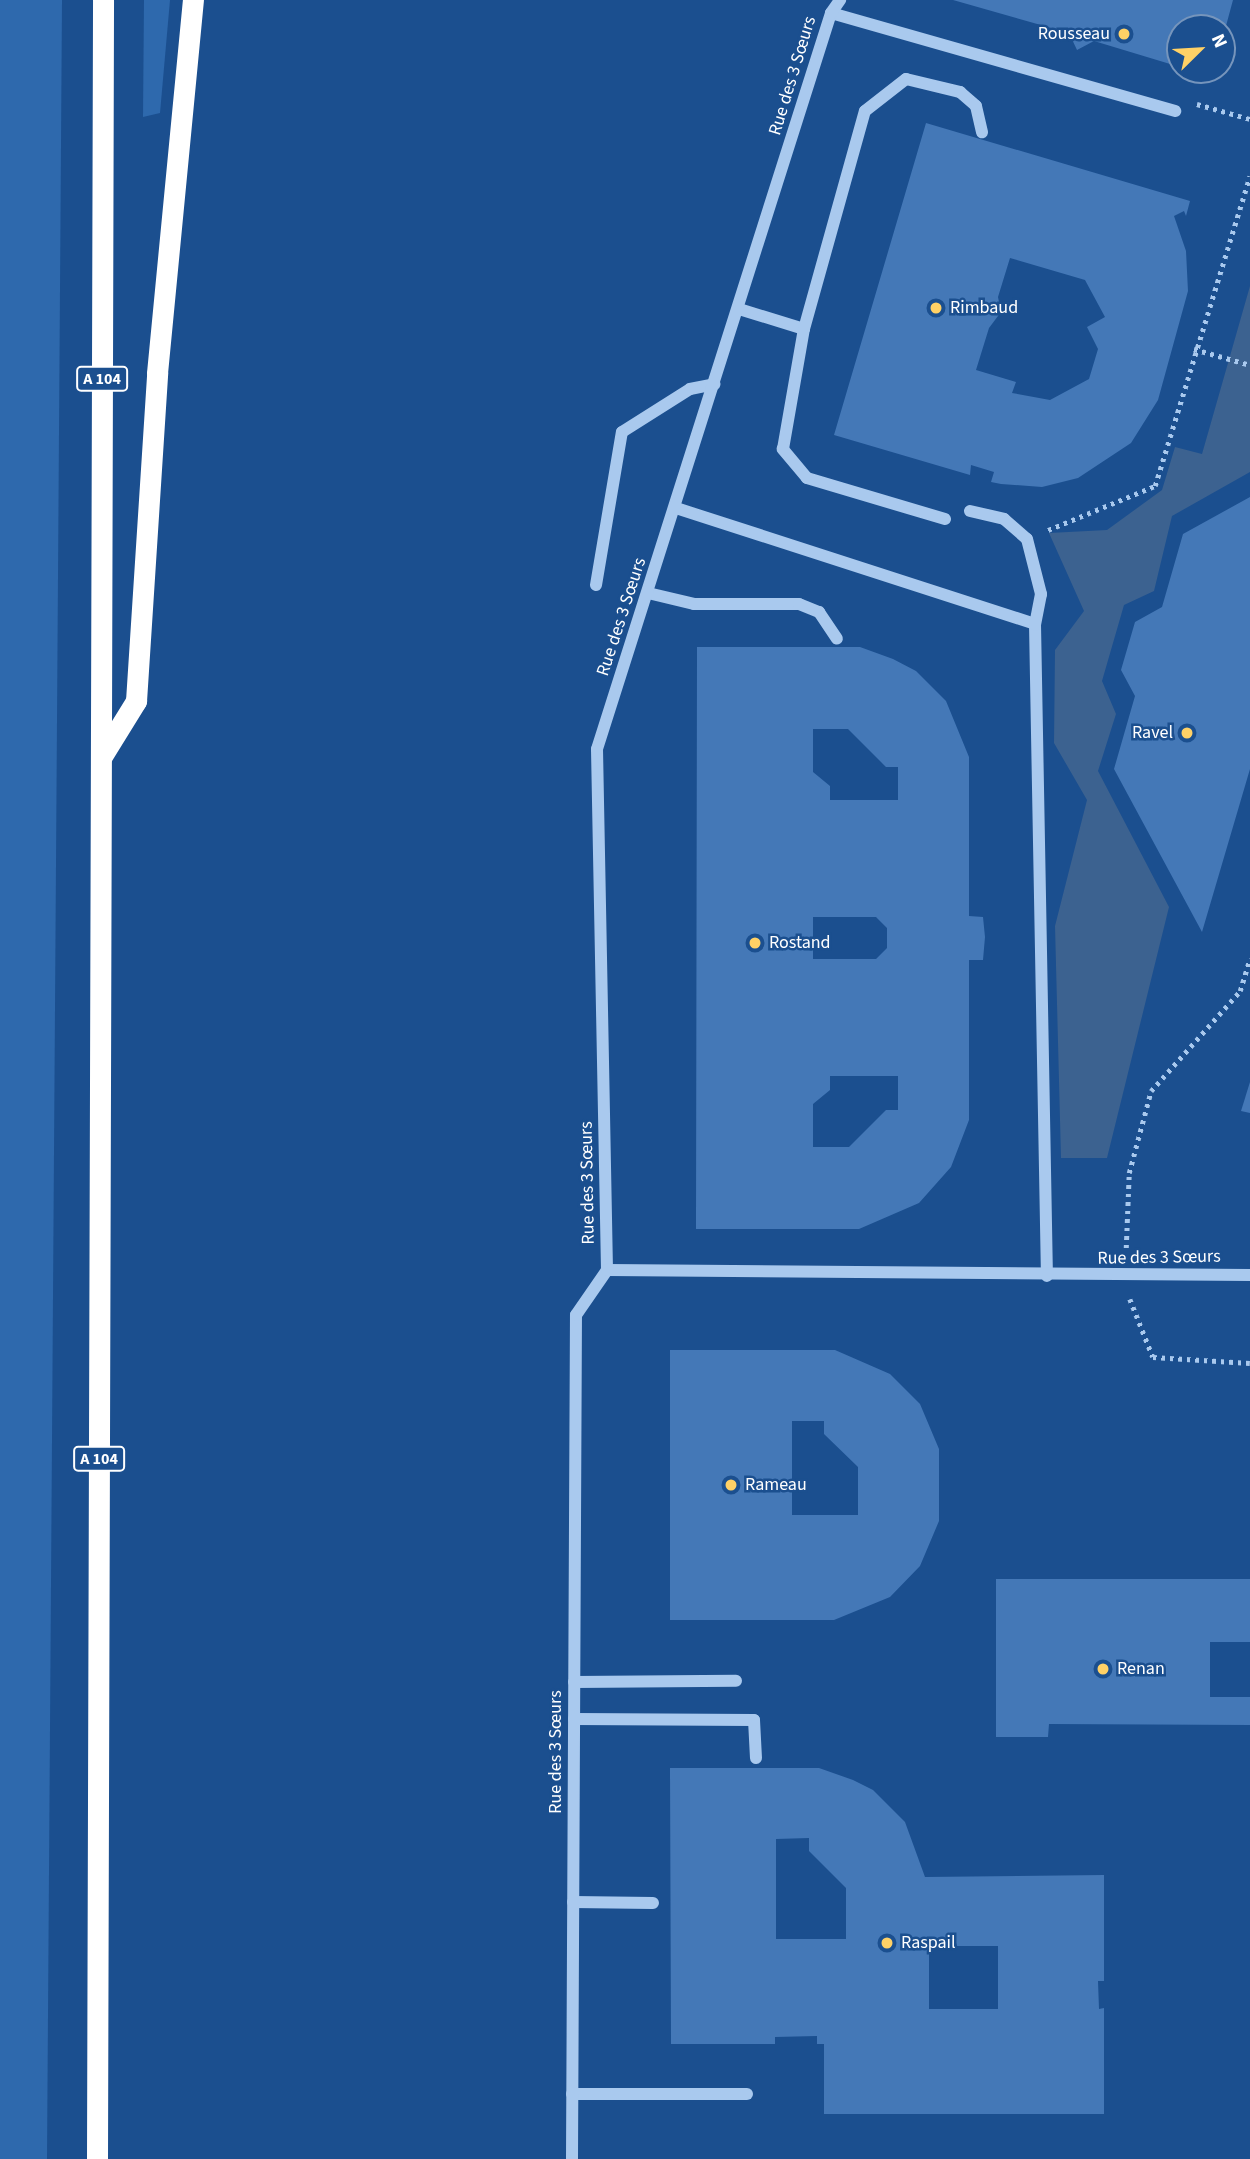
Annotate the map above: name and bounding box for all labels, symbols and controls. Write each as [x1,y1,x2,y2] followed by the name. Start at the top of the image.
[765,14,821,138] street label: Rue des 3 Sœurs
[1166,14,1236,84] north arrow
[1038,23,1110,45] place label: Rousseau
[1116,26,1132,42] marker: Rousseau
[1204,30,1234,52] text: N
[950,297,1018,319] place label: Rimbaud
[928,300,944,316] marker: Rimbaud
[76,366,128,392] road number: A 104
[593,555,651,679] street label: Rue des 3 Sœurs
[1132,722,1173,744] place label: Ravel
[1179,725,1195,741] marker: Ravel
[769,932,831,954] place label: Rostand
[747,935,763,951] marker: Rostand
[576,1121,600,1245] street label: Rue des 3 Sœurs
[1097,1246,1221,1270] street label: Rue des 3 Sœurs
[73,1446,125,1471] road number: A 104
[745,1474,807,1496] place label: Rameau
[723,1477,739,1493] marker: Rameau
[1117,1658,1165,1680] place label: Renan
[1095,1661,1111,1677] marker: Renan
[545,1690,567,1814] street label: Rue des 3 Sœurs
[901,1932,956,1954] place label: Raspail
[879,1935,895,1951] marker: Raspail

